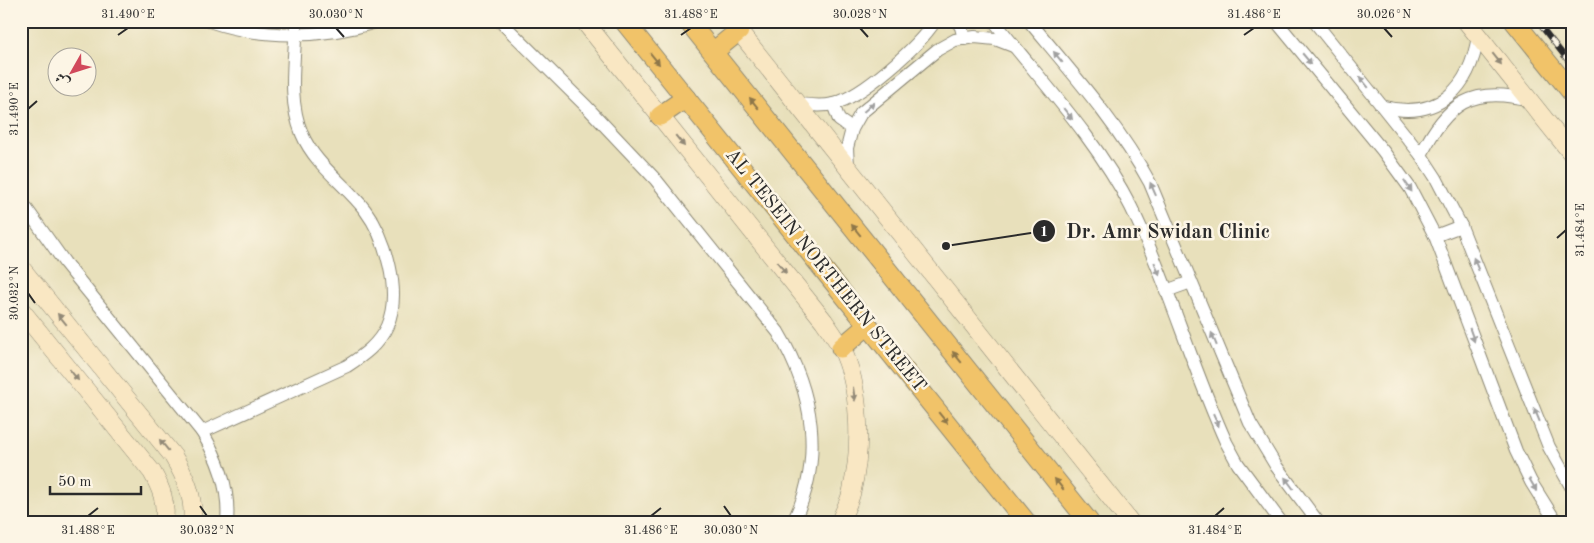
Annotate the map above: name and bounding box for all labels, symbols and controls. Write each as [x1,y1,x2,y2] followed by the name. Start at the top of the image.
[101,9,155,21] text: 31.490°E
[309,9,363,21] text: 30.030°N
[664,9,718,21] text: 31.488°E
[833,9,887,21] text: 30.028°N
[1227,9,1281,21] text: 31.486°E
[1357,9,1411,21] text: 30.026°N
[48,48,98,98] north arrow
[1053,51,1064,64] one-way arrow
[649,52,660,65] one-way arrow
[1491,52,1502,65] one-way arrow
[1301,53,1312,65] one-way arrow
[53,70,72,89] text: ش
[1358,76,1369,89] one-way arrow
[9,82,21,136] text: 31.490°E
[748,97,759,110] one-way arrow
[862,101,874,113] one-way arrow
[1063,107,1074,120] one-way arrow
[675,135,686,148] one-way arrow
[721,146,929,396] street label: AL TESEIN NORTHERN STREET
[1404,179,1413,192] one-way arrow
[1148,182,1156,196] one-way arrow
[1575,203,1587,257] text: 31.484°E
[1031,214,1280,249] callout: Dr. Amr Swidan Clinic
[1066,223,1270,243] text: Dr. Amr Swidan Clinic
[850,224,861,237] one-way arrow
[1040,225,1048,240] text: 1
[1472,256,1480,271] one-way arrow
[776,261,787,274] one-way arrow
[1154,262,1162,276] one-way arrow
[9,266,21,320] text: 30.032°N
[57,313,68,326] one-way arrow
[1468,328,1476,343] one-way arrow
[1210,332,1218,346] one-way arrow
[952,351,963,364] one-way arrow
[68,368,79,381] one-way arrow
[850,387,858,403] one-way arrow
[1532,407,1540,422] one-way arrow
[937,411,948,424] one-way arrow
[1213,413,1221,428] one-way arrow
[159,439,170,452] one-way arrow
[50,463,141,495] scale bar
[58,475,92,490] text: 50 m
[1283,477,1294,490] one-way arrow
[1053,478,1064,491] one-way arrow
[1529,478,1538,492] one-way arrow
[61,525,115,537] text: 31.488°E
[180,525,234,537] text: 30.032°N
[624,525,678,537] text: 31.486°E
[704,525,758,537] text: 30.030°N
[1188,525,1242,537] text: 31.484°E

